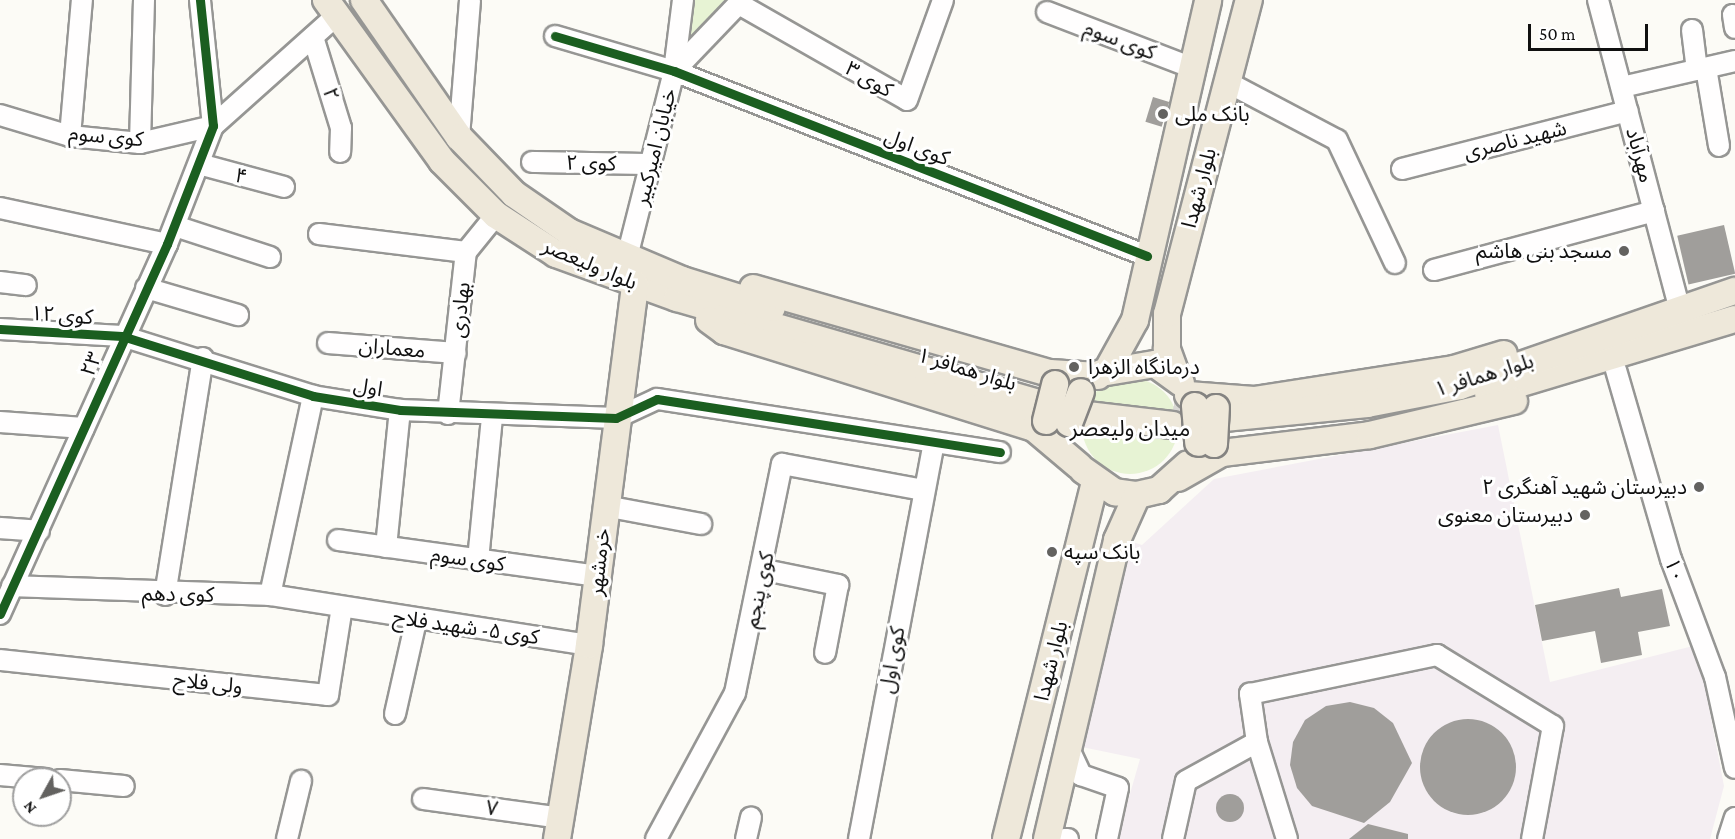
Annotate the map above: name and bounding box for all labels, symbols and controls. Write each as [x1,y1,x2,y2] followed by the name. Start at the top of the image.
[1531,12,1651,50] scale bar
[1080,15,1160,65] street label: کوی سوم
[1539,24,1576,44] text: 50 m
[841,55,897,103] street label: کوی ۳
[317,85,345,103] street label: ۲
[628,86,682,208] street label: خیابان امیرکبیر
[1175,101,1250,127] place label: بانک ملی
[1156,107,1170,121] marker: بانک ملی
[1461,115,1569,165] street label: شهید ناصری
[68,120,144,152] street label: کوی سوم
[881,123,953,171] street label: کوی اول
[1621,125,1659,185] street label: مهرآباد
[1176,145,1222,231] street label: بلوار شهدا
[566,150,616,176] street label: کوی ۲
[232,162,250,190] street label: ۴
[539,233,641,295] street label: بلوار ولیعصر
[1476,238,1612,264] place label: مسجد بنی هاشم
[1617,244,1631,258] marker: مسجد بنی هاشم
[445,281,475,339] street label: بهادری
[30,300,94,330] street label: کوی ۱۲
[358,333,426,363] street label: معماران
[914,342,1020,396] street label: بلوار همافر ۱
[75,348,107,380] street label: ۲۳
[1431,348,1537,402] street label: بلوار همافر ۱
[1088,354,1200,380] place label: درمانگاه الزهرا
[1065,358,1083,376] marker: درمانگاه الزهرا
[352,372,384,402] street label: اول
[1070,416,1190,442] district label: میدان ولیعصر
[1482,474,1687,500] place label: دبیرستان شهید آهنگری ۲
[1692,480,1706,494] marker: دبیرستان شهید آهنگری ۲
[1438,502,1573,528] place label: دبیرستان معنوی
[1578,508,1592,522] marker: دبیرستان معنوی
[583,527,615,597] street label: خرمشهر
[1064,539,1140,565] place label: بانک سپه
[429,541,507,577] street label: کوی سوم
[1045,545,1059,559] marker: بانک سپه
[739,550,779,630] street label: کوی پنجم
[1659,555,1691,585] street label: ۱۰
[142,581,214,607] street label: کوی دهم
[391,604,541,650] street label: کوی ۵- شهید فلاح
[1029,618,1073,704] street label: بلوار شهدا
[874,625,910,695] street label: کوی اول
[172,667,244,699] street label: ولی فلاح
[12,767,72,827] north arrow
[484,795,500,821] street label: ۷
[19,798,39,817] text: N

